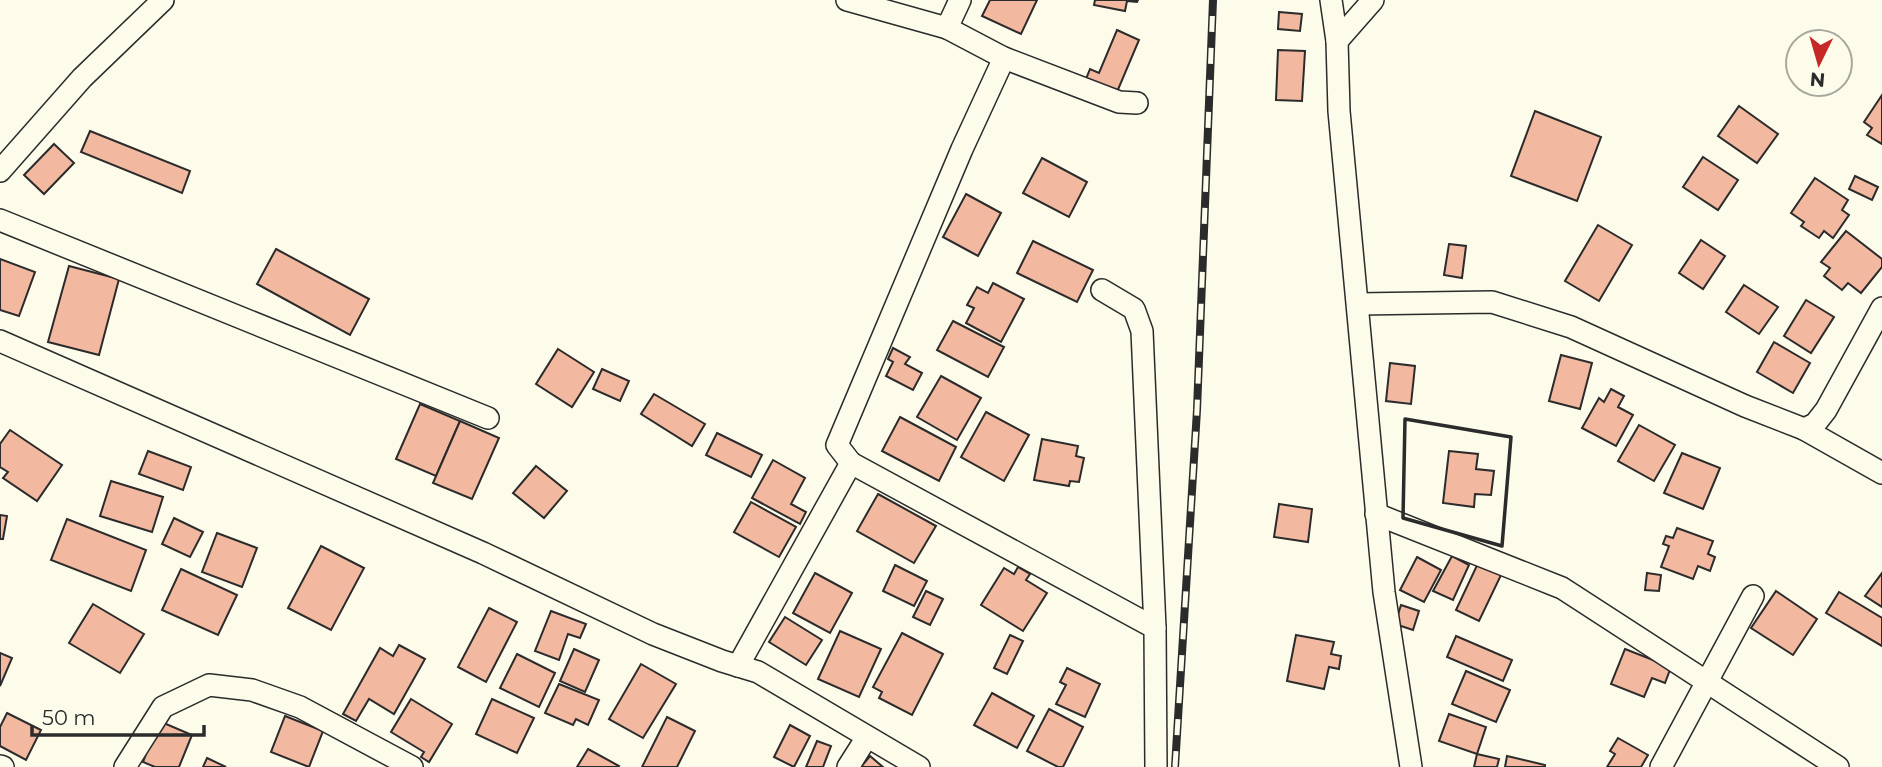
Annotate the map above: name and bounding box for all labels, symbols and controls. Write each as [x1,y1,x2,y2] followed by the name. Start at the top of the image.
[1784,28,1854,98] north arrow
[1809,67,1826,92] text: N
[32,694,203,738] scale bar
[42,705,96,730] text: 50 m

